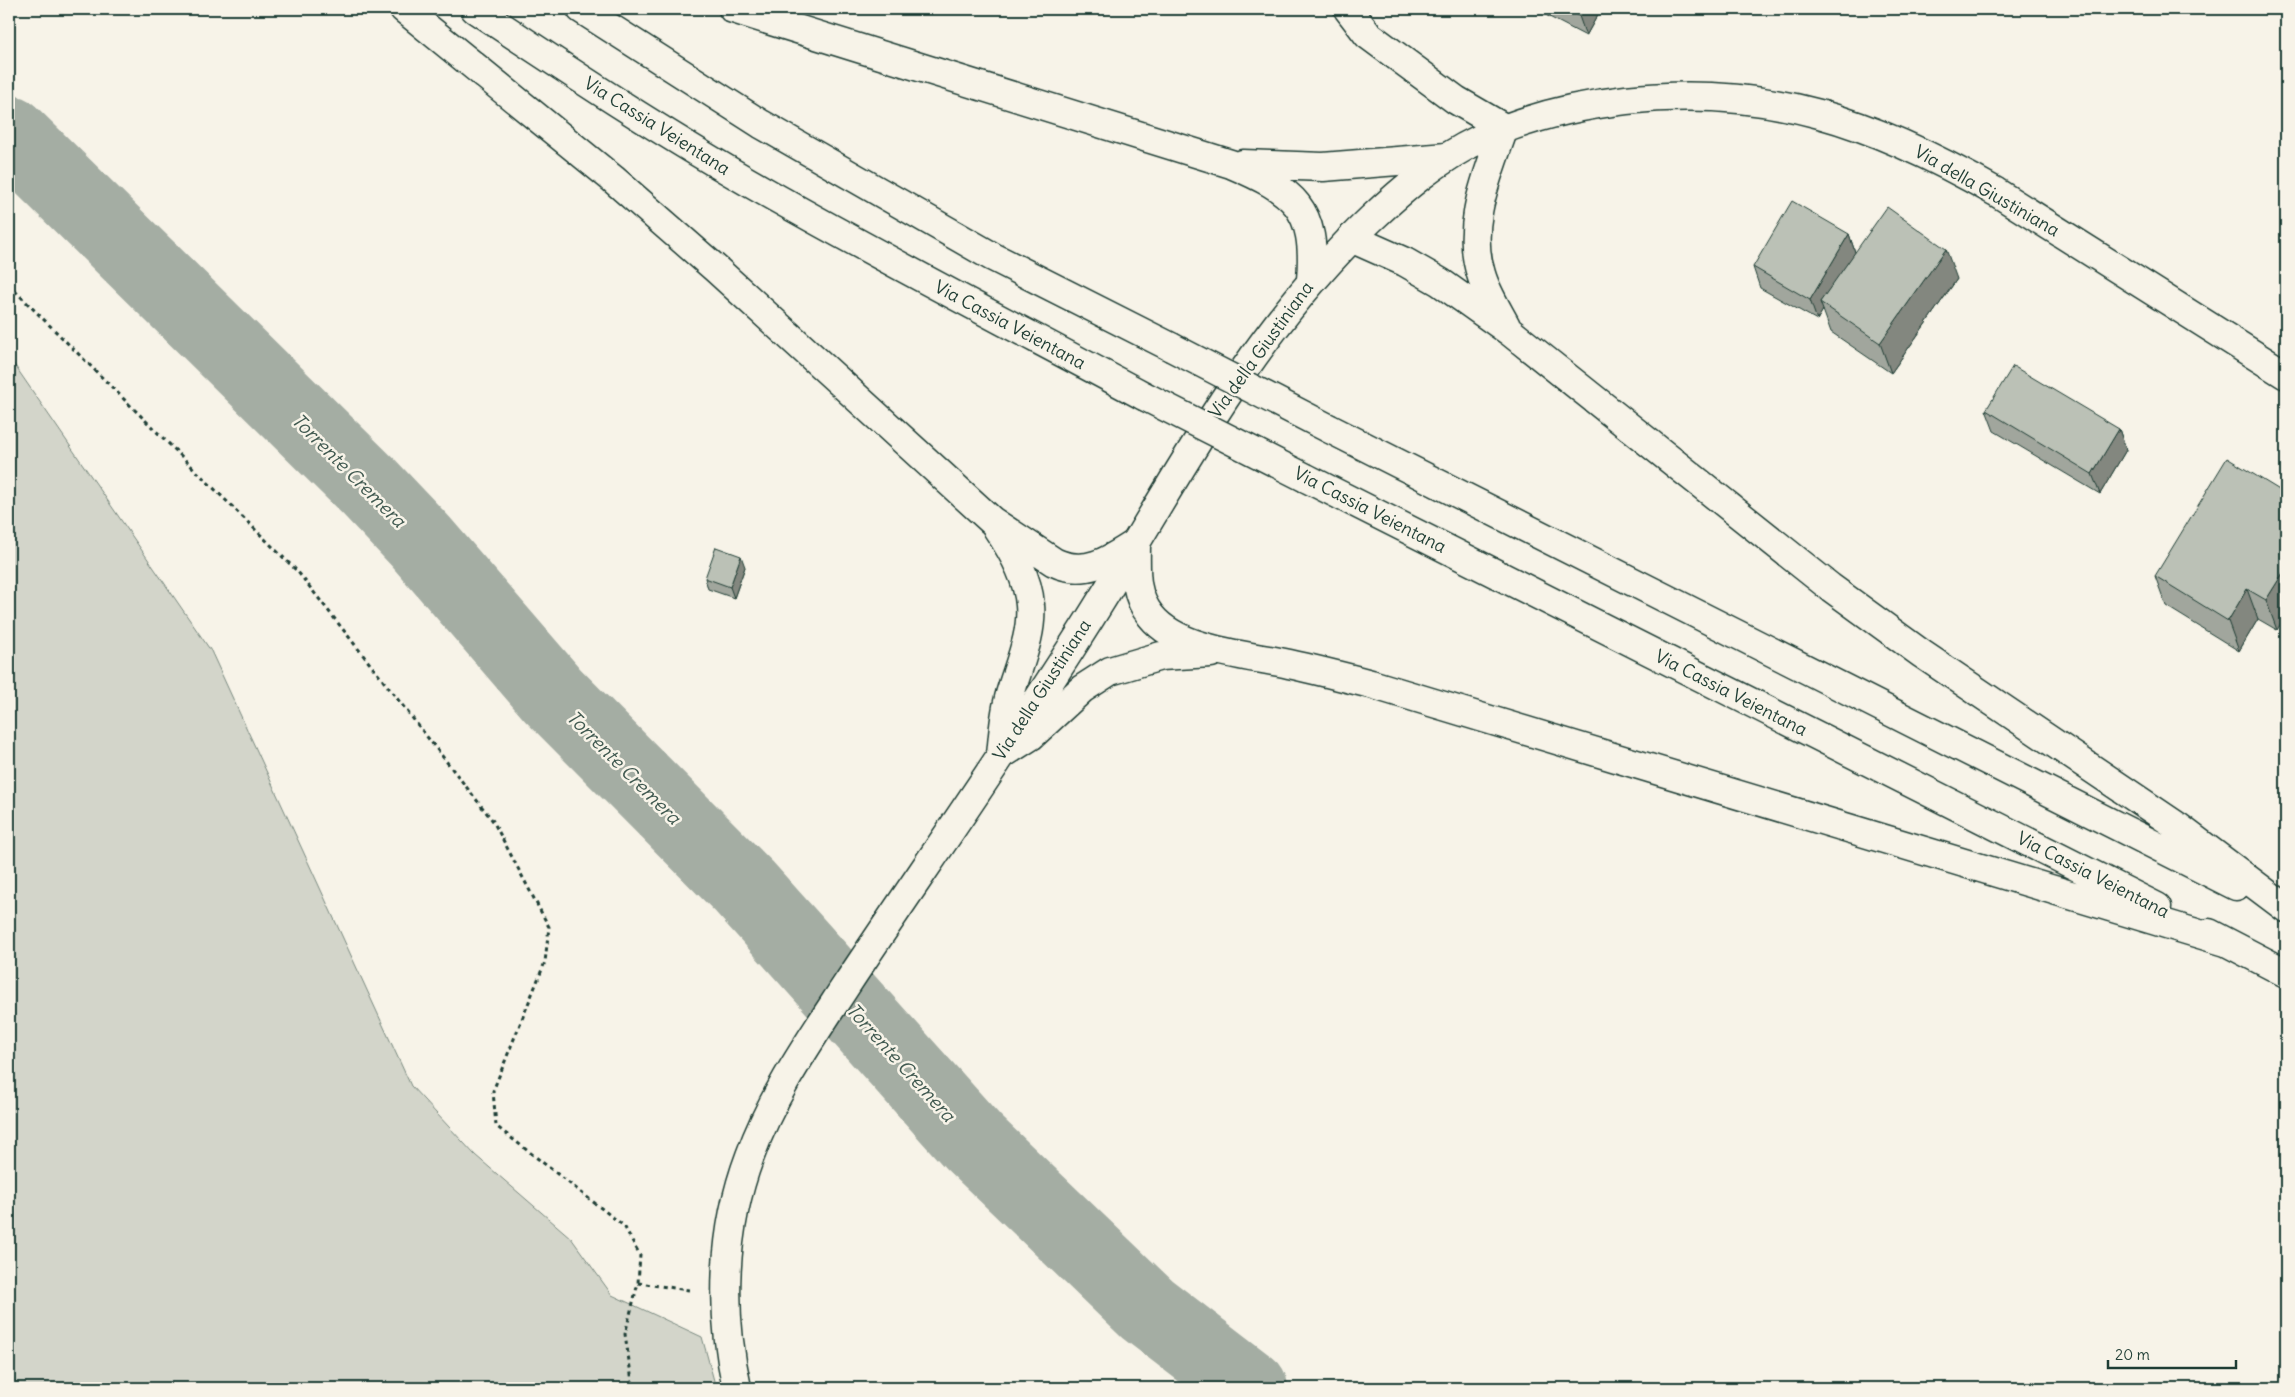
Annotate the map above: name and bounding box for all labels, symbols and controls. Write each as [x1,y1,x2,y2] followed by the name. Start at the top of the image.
[580,71,735,180] street label: Via Cassia Veientana
[1911,140,2064,242] street label: Via della Giustiniana
[931,275,1090,374] street label: Via Cassia Veientana
[1203,277,1318,423] street label: Via della Giustiniana
[287,408,412,533] water label: Torrente Cremera
[1290,461,1450,558] street label: Via Cassia Veientana
[987,615,1096,765] street label: Via della Giustiniana
[1651,644,1811,741] street label: Via Cassia Veientana
[562,705,687,830] water label: Torrente Cremera
[2013,826,2173,923] street label: Via Cassia Veientana
[841,998,961,1127] water label: Torrente Cremera
[2108,1337,2235,1369] scale bar
[2115,1345,2150,1364] text: 20 m

